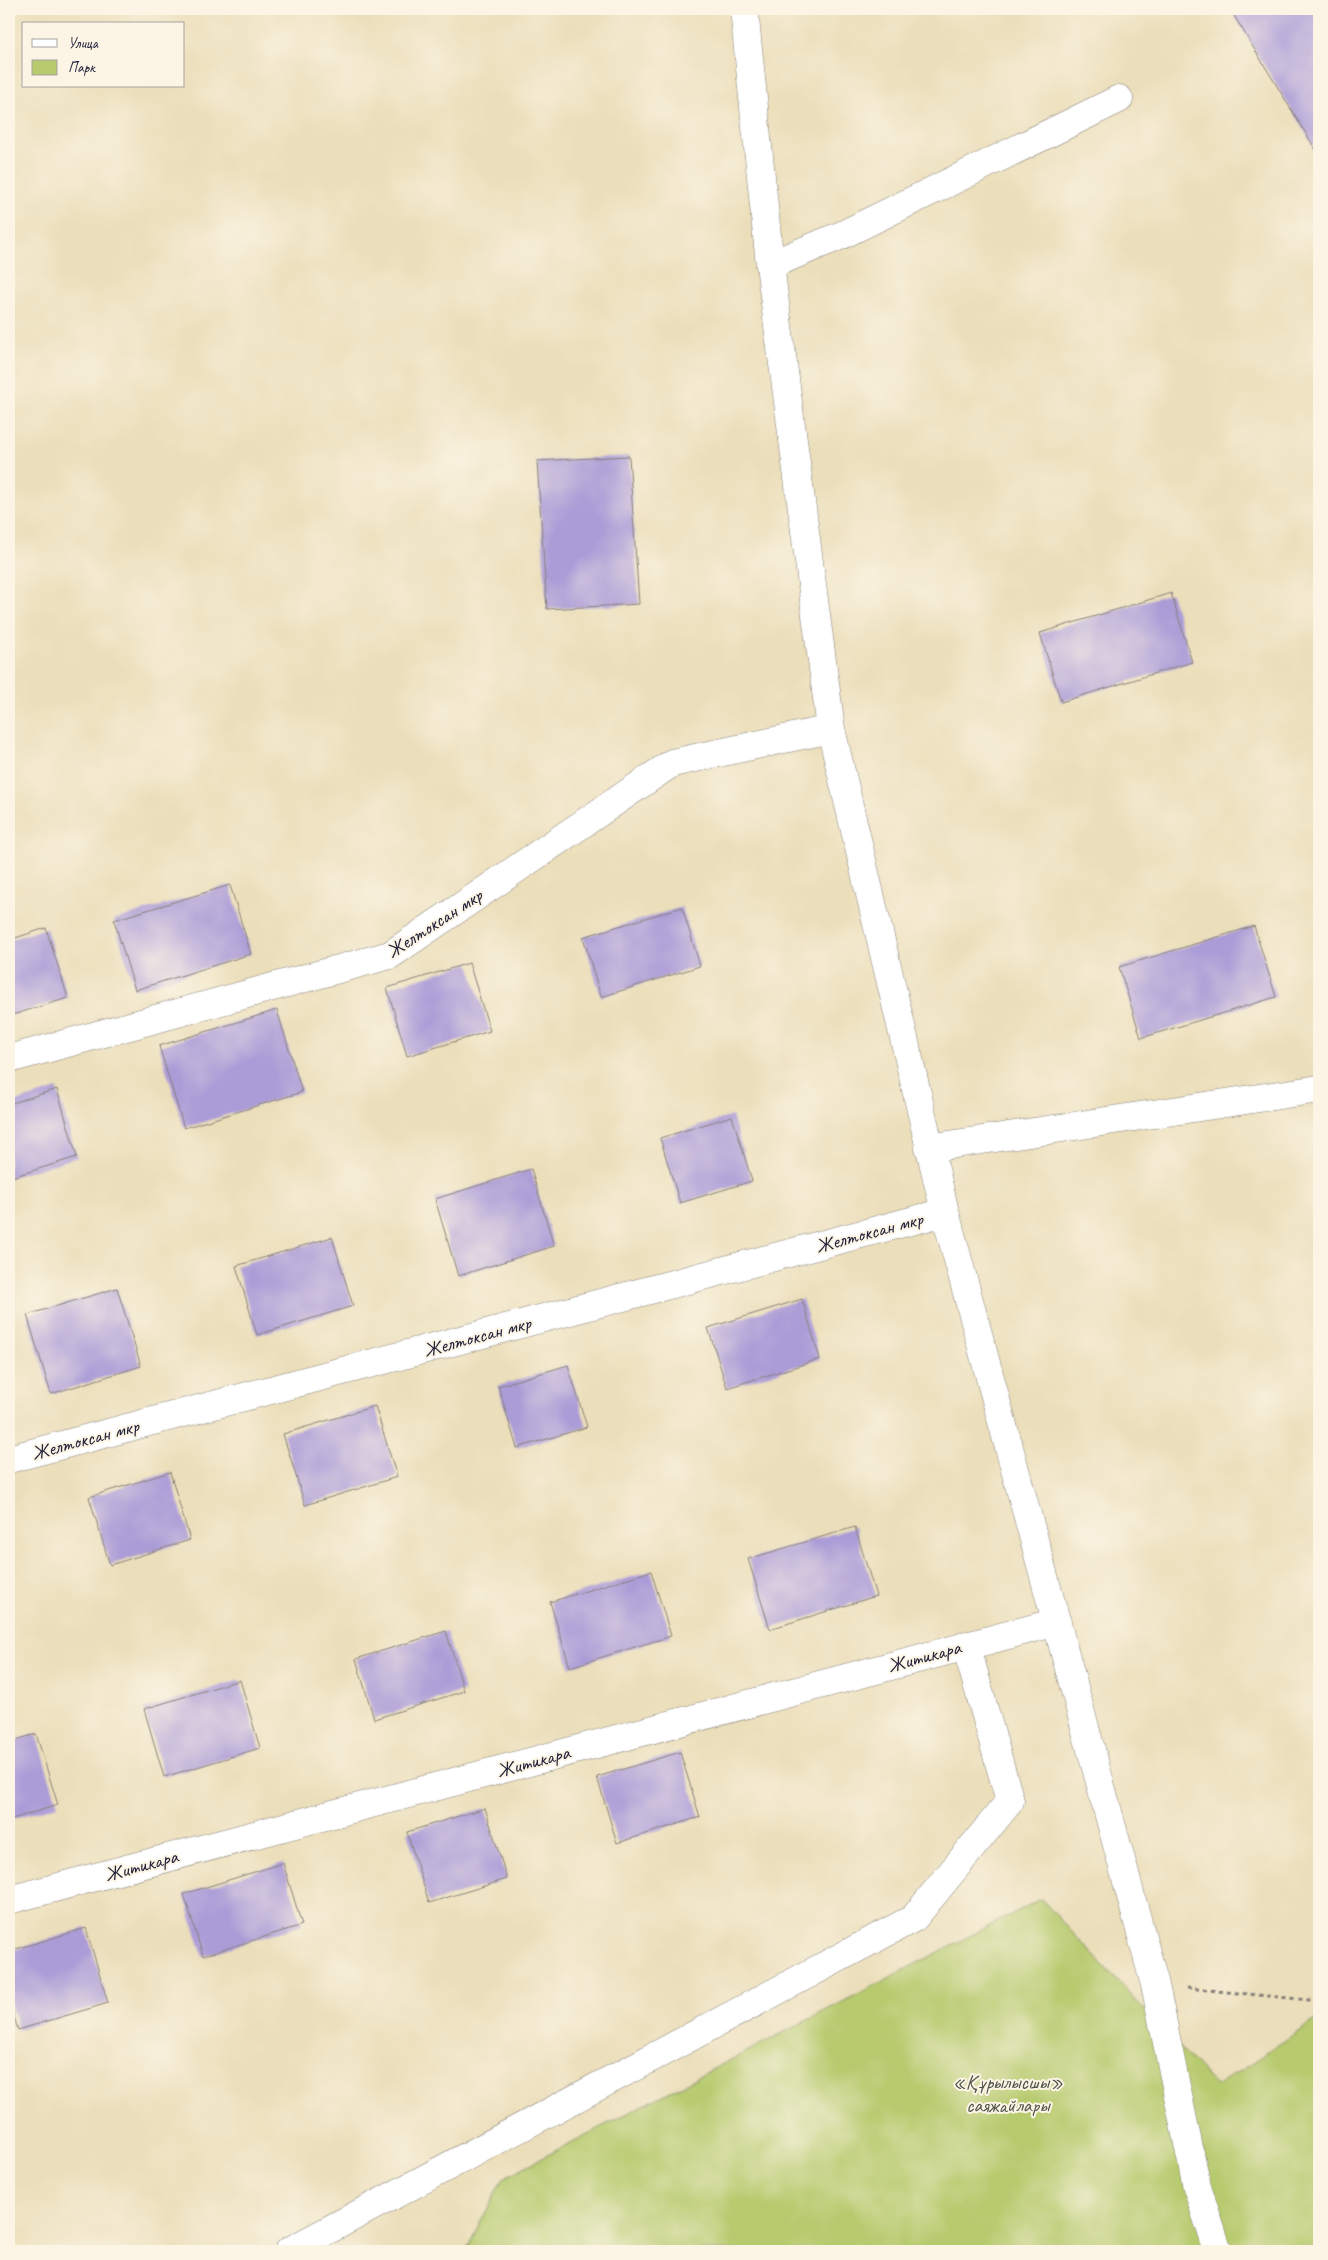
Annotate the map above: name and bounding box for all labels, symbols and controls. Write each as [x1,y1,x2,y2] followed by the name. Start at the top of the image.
[22,22,185,88] legend
[68,34,99,53] text: Улица
[68,58,96,77] text: Парк
[381,882,488,964] street label: Желтоксан мкр
[813,1206,927,1259] street label: Желтоксан мкр
[421,1310,535,1363] street label: Желтоксан мкр
[29,1413,143,1466] street label: Желтоксан мкр
[885,1634,965,1678] street label: Житикара
[494,1739,574,1783] street label: Житикара
[102,1843,182,1887] street label: Житикара
[953,2070,1063,2118] park label: «Құрылысшы» саяжайлары

